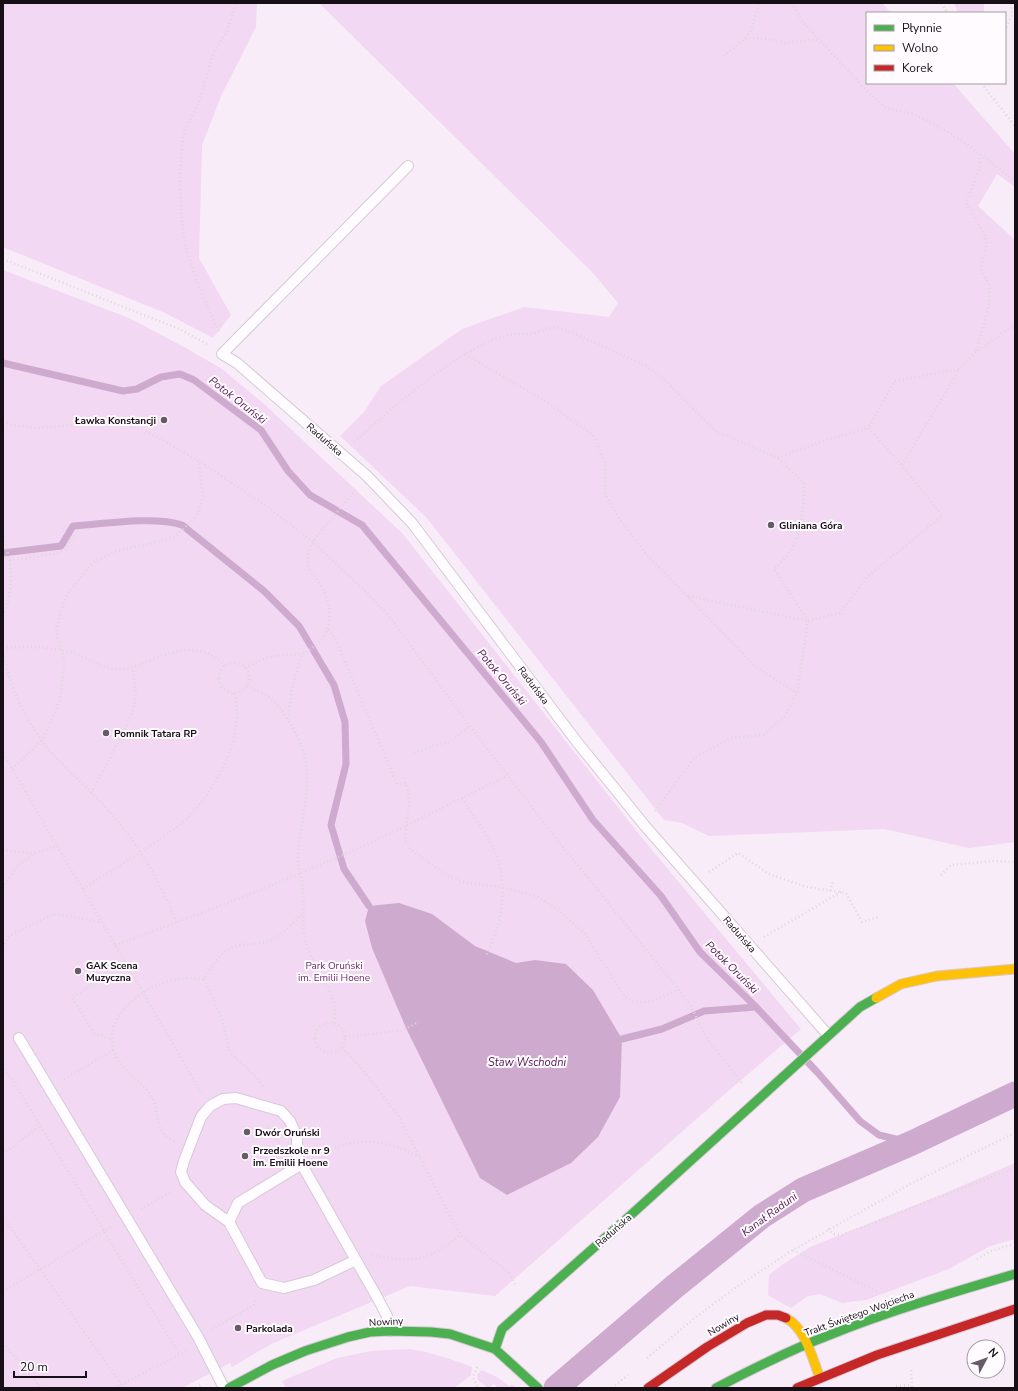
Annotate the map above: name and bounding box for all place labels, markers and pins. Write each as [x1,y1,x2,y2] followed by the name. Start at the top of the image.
[74,414,156,428] place label: Ławka Konstancji
[159,415,169,425] marker: Ławka Konstancji
[779,519,842,533] place label: Gliniana Góra
[766,520,776,530] marker: Gliniana Góra
[114,727,197,741] place label: Pomnik Tatara RP
[101,728,111,738] marker: Pomnik Tatara RP
[86,959,138,985] place label: GAK Scena Muzyczna
[73,966,83,976] marker: GAK Scena Muzyczna
[255,1126,320,1140] place label: Dwór Oruński
[242,1127,252,1137] marker: Dwór Oruński
[253,1144,330,1170] place label: Przedszkole nr 9 im. Emilii Hoene
[240,1151,250,1161] marker: Przedszkole nr 9 im. Emilii Hoene
[246,1322,293,1336] place label: Parkolada
[233,1323,243,1333] marker: Parkolada

